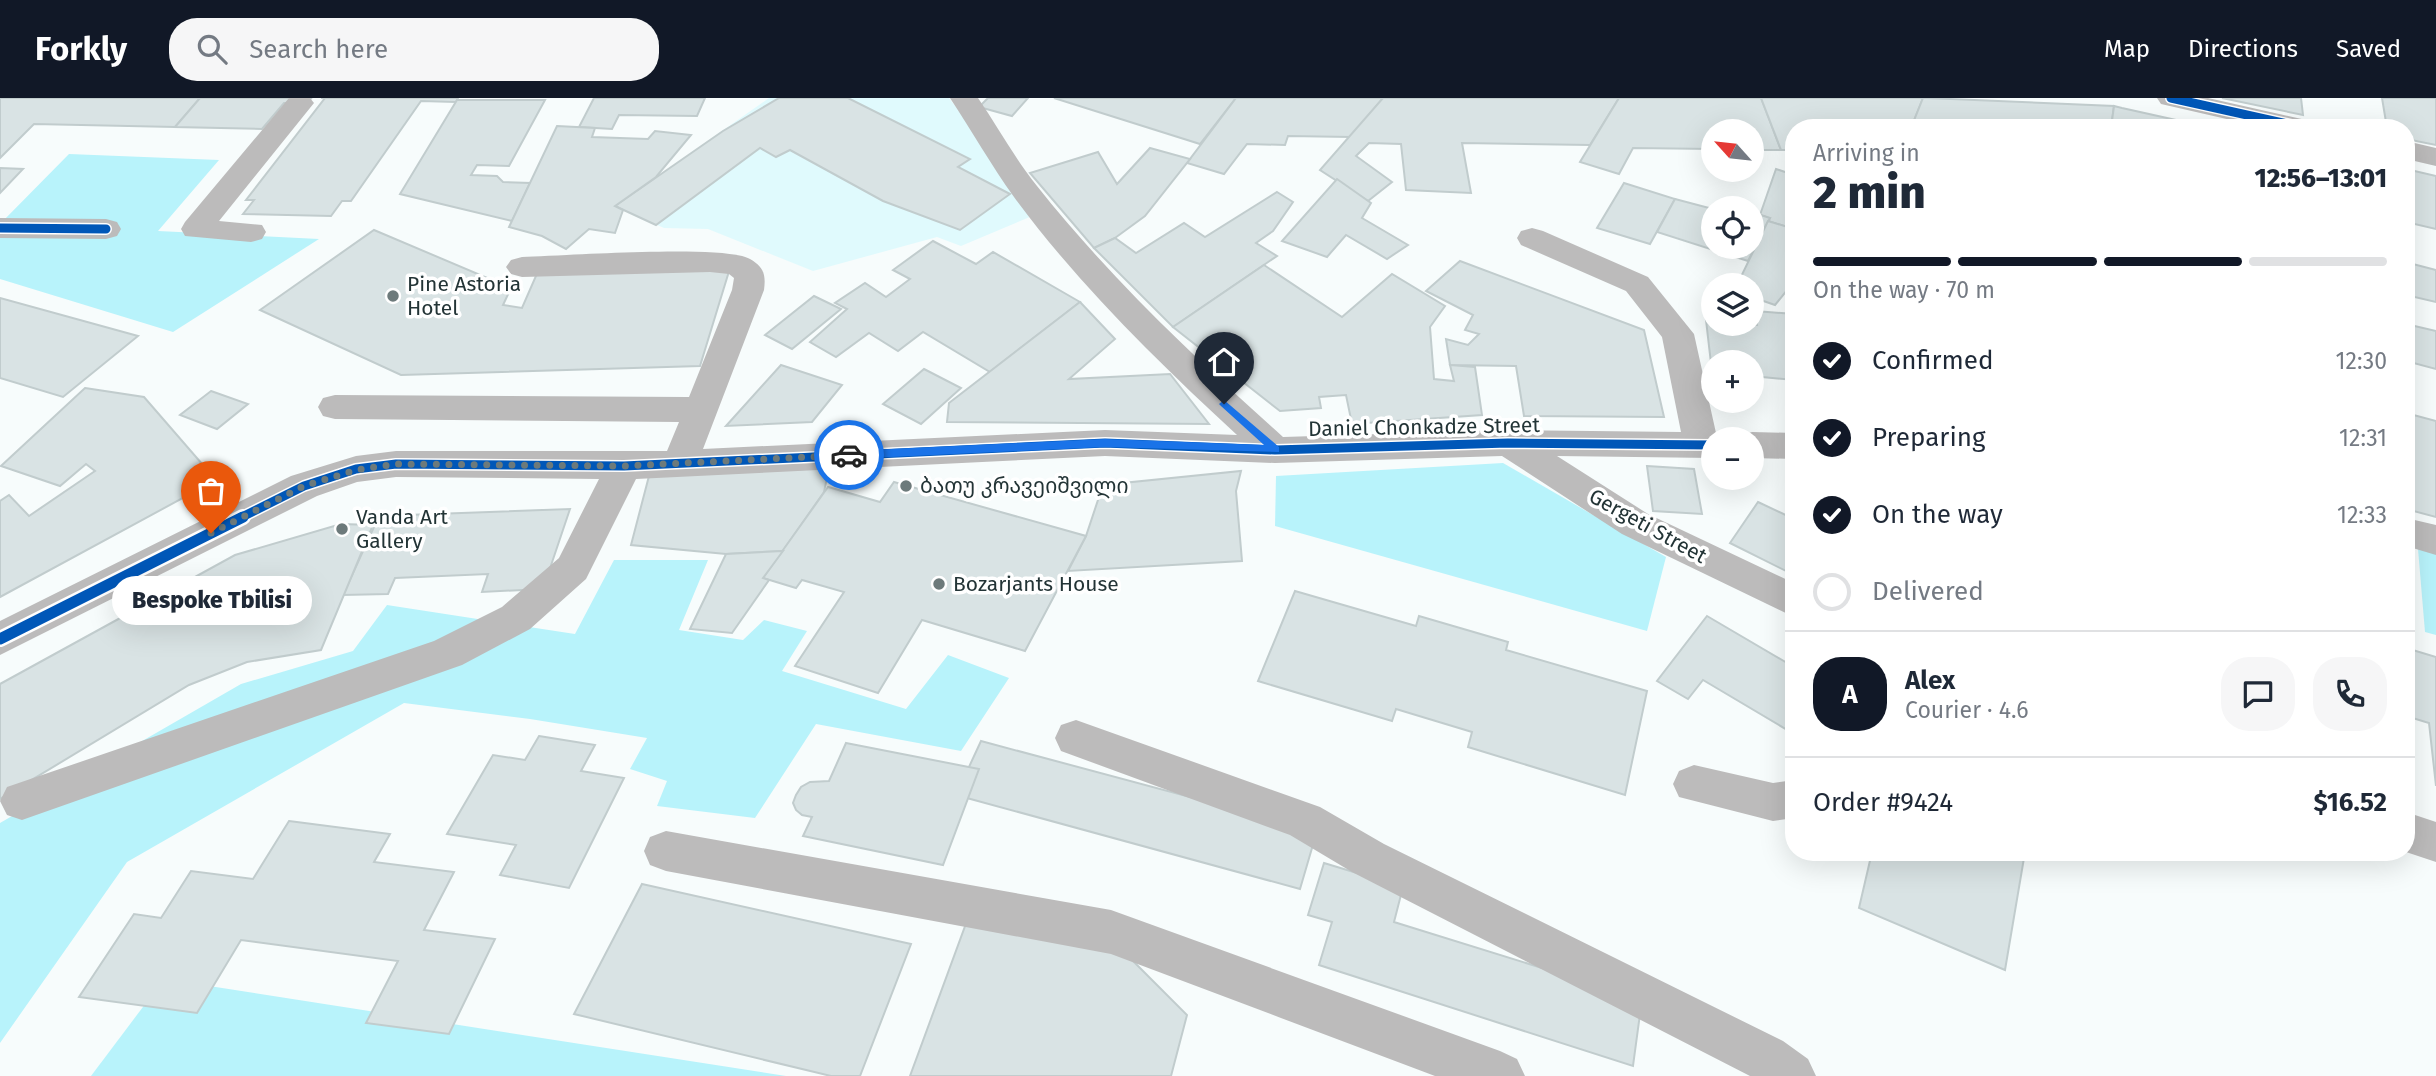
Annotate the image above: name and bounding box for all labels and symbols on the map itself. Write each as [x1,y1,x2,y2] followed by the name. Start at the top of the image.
[1701,119,1764,182] north arrow
[407,271,521,321] place label: Pine Astoria Hotel
[385,288,401,304] marker: Pine Astoria Hotel
[1194,332,1254,404] pin
[1308,412,1541,442] street label: Daniel Chonkadze Street
[814,420,884,490] courier
[181,461,241,533] pin
[920,473,1129,499] place label: ბათუ კრავეიშვილი
[898,478,914,494] marker: ბათუ კრავეიშვილი
[1585,483,1712,569] street label: Gergeti Street
[356,504,448,554] place label: Vanda Art Gallery
[334,521,350,537] marker: Vanda Art Gallery
[953,571,1119,597] place label: Bozarjants House
[111,575,311,624] callout: Bespoke Tbilisi
[931,576,947,592] marker: Bozarjants House

